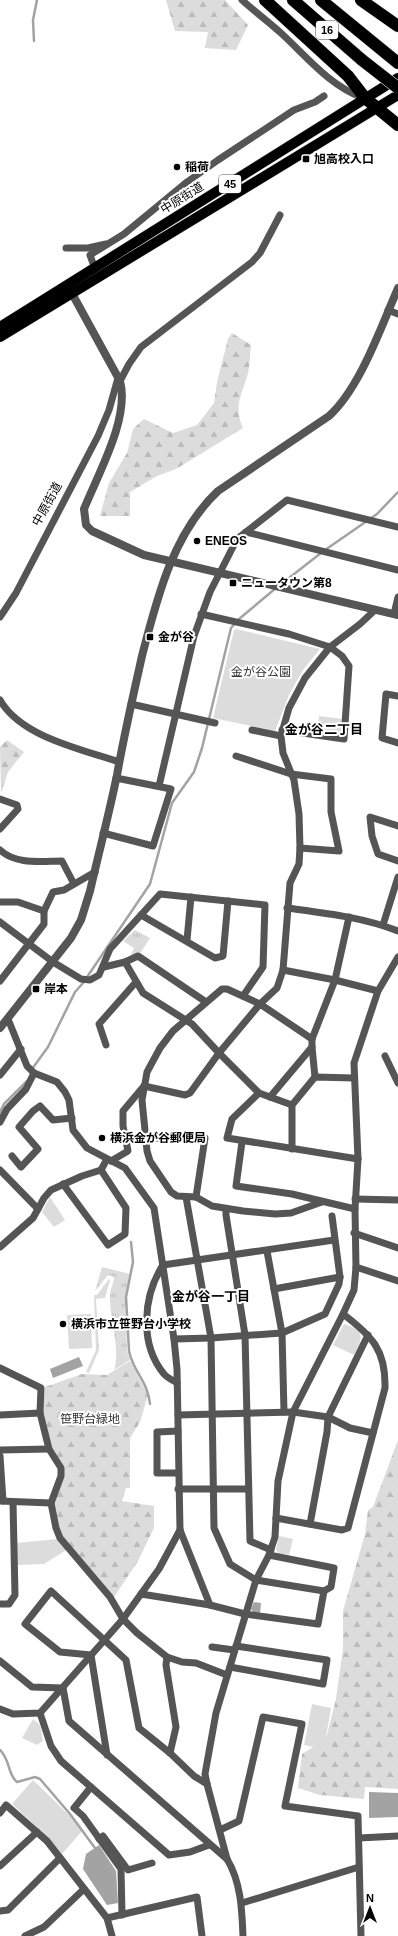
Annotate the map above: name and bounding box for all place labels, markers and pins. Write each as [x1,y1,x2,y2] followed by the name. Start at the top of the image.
[314,152,374,166] place label: 旭高校入口
[301,154,311,164] marker: 旭高校入口
[185,160,209,174] place label: 稲荷
[172,162,182,172] marker: 稲荷
[205,534,247,548] place label: ENEOS
[192,536,202,546] marker: ENEOS
[241,576,332,590] place label: ニュータウン第8
[228,578,238,588] marker: ニュータウン第8
[158,630,194,644] place label: 金が谷
[145,632,155,642] marker: 金が谷
[44,982,68,996] place label: 岸本
[31,984,41,994] marker: 岸本
[110,1131,206,1145] place label: 横浜金が谷郵便局
[97,1133,107,1143] marker: 横浜金が谷郵便局
[71,1317,191,1331] place label: 横浜市立笹野台小学校
[58,1319,68,1329] marker: 横浜市立笹野台小学校

